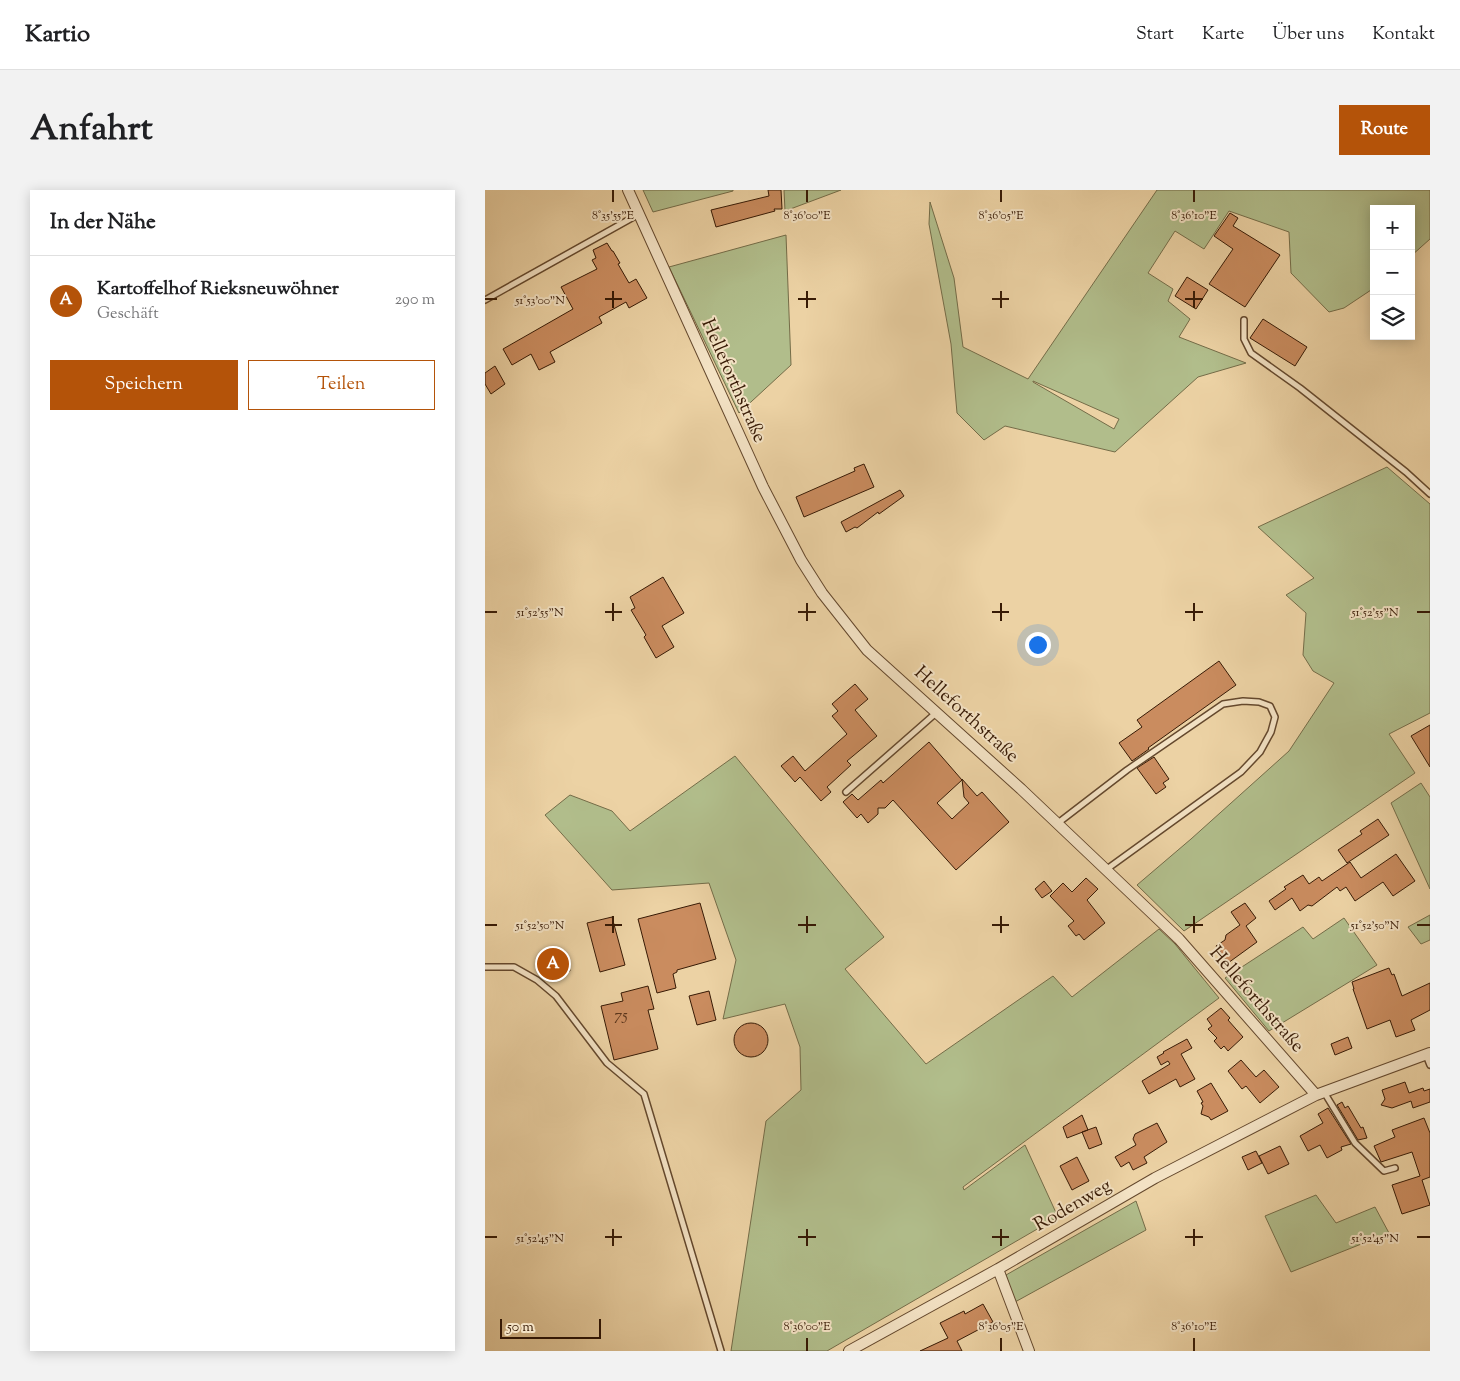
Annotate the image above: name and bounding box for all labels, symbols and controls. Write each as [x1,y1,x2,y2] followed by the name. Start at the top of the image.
[25,18,90,52] text: Kartio
[1136,22,1174,48] text: Start
[1202,22,1244,48] text: Karte
[1272,22,1344,48] text: Über uns
[1372,22,1435,48] text: Kontakt
[30,105,153,156] text: Anfahrt
[1339,105,1430,155] button: Route
[1370,205,1415,340] map controls
[1370,205,1415,250] button: +
[592,207,635,225] text: 8°35'55"E
[783,207,831,225] text: 8°36'00"E
[978,207,1024,225] text: 8°36'05"E
[1171,207,1217,225] text: 8°36'10"E
[50,208,156,238] text: In der Nähe
[1370,250,1415,295] button: −
[97,276,339,303] text: Kartoffelhof Rieksneuwöhner
[60,289,73,312] text: A
[395,289,435,312] text: 290 m
[514,292,565,310] text: 51°53'00"N
[1370,295,1415,340] button: layers
[97,303,159,326] text: Geschäft
[694,315,772,447] street label: Helleforthstraße
[50,360,238,410] button: Speichern
[248,360,435,410] button: Teilen
[516,604,564,622] text: 51°52'55"N
[1351,604,1399,622] text: 51°52'55"N
[1025,632,1051,658] your location
[908,660,1025,770] street label: Helleforthstraße
[515,917,565,935] text: 51°52'50"N
[1350,917,1400,935] text: 51°52'50"N
[1202,941,1310,1059] street label: Helleforthstraße
[537,945,569,983] pin: A
[614,1005,628,1028] house number: 75
[1029,1173,1117,1239] street label: Rodenweg
[515,1230,564,1248] text: 51°52'45"N
[1350,1230,1399,1248] text: 51°52'45"N
[500,1316,601,1339] scale bar
[507,1318,534,1338] text: 50 m
[783,1318,831,1336] text: 8°36'00"E
[978,1318,1024,1336] text: 8°36'05"E
[1171,1318,1217,1336] text: 8°36'10"E

